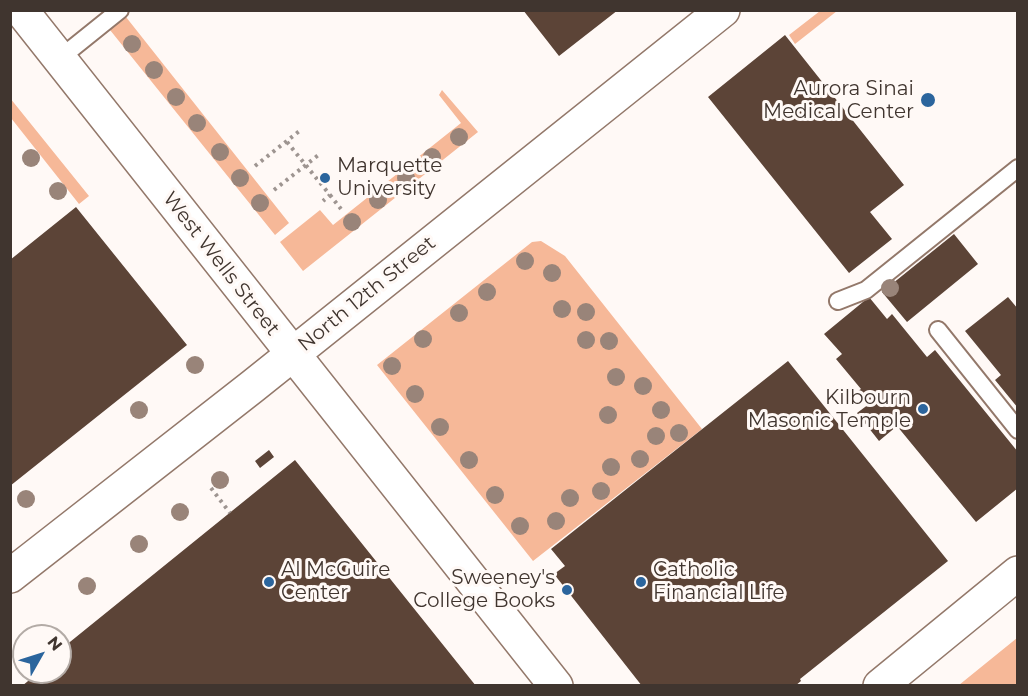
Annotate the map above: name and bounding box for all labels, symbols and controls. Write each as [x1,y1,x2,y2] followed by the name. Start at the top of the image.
[763,77,914,124] place label: Aurora Sinai Medical Center
[919,91,937,109] marker: Aurora Sinai Medical Center
[337,154,442,201] place label: Marquette University
[318,171,332,185] marker: Marquette University
[157,187,285,341] street label: West Wells Street
[293,231,441,357] street label: North 12th Street
[748,386,911,433] place label: Kilbourn Masonic Temple
[916,402,930,416] marker: Kilbourn Masonic Temple
[281,558,390,605] place label: Al McGuire Center
[653,558,785,605] place label: Catholic Financial Life
[413,566,555,613] place label: Sweeney's College Books
[262,575,276,589] marker: Al McGuire Center
[634,575,648,589] marker: Catholic Financial Life
[560,583,574,597] marker: Sweeney's College Books
[12,624,72,684] north arrow
[43,633,66,655] text: N

